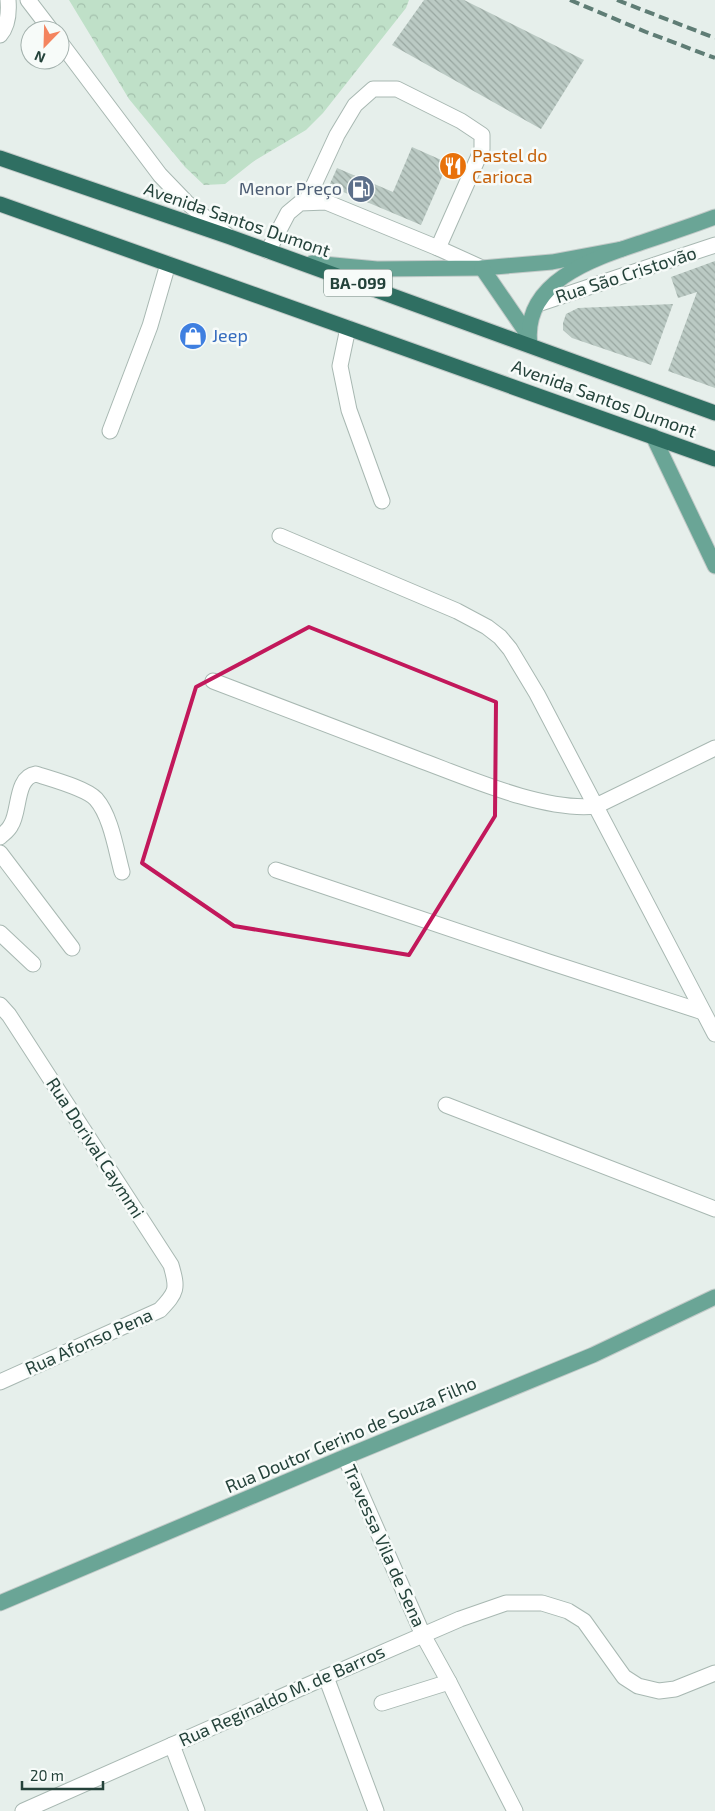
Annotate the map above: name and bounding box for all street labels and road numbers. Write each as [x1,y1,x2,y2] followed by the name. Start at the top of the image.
[141,177,333,261] street label: Avenida Santos Dumont
[552,241,699,307] street label: Rua São Cristovão
[324,270,392,296] road number: BA-099
[509,354,700,442] street label: Avenida Santos Dumont
[42,1073,149,1222] street label: Rua Dorival Caymmi
[21,1303,156,1379] street label: Rua Afonso Pena
[222,1371,480,1497] street label: Rua Doutor Gerino de Souza Filho
[339,1461,431,1630] street label: Travessa Vila de Sena
[175,1640,388,1751] street label: Rua Reginaldo M. de Barros

